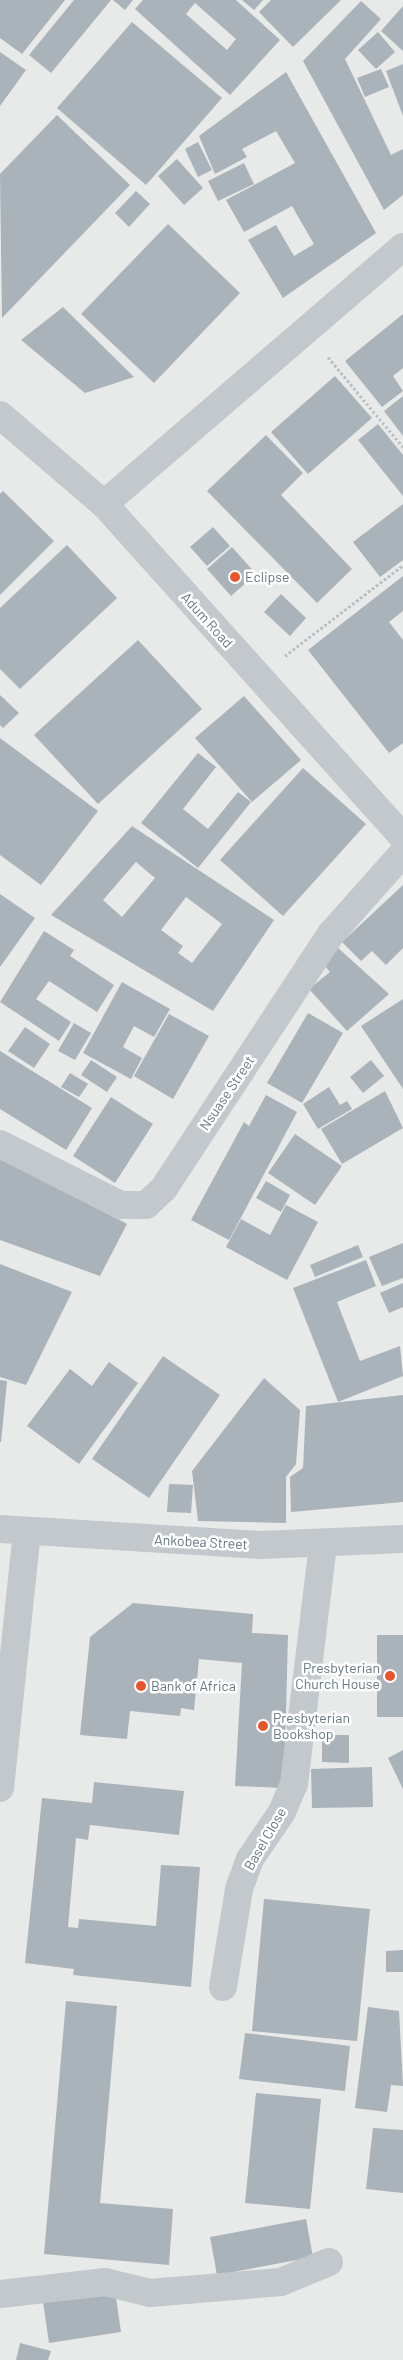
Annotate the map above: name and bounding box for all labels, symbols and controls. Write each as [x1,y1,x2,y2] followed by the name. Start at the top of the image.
[245,569,289,585] place label: Eclipse
[229,571,241,583] marker: Eclipse
[178,589,236,651] street label: Adum Road
[196,1053,258,1133] street label: Nsuase Street
[154,1531,248,1553] street label: Ankobea Street
[295,1660,380,1692] place label: Presbyterian Church House
[384,1670,396,1682] marker: Presbyterian Church House
[151,1678,236,1694] place label: Bank of Africa
[135,1680,147,1692] marker: Bank of Africa
[273,1710,350,1742] place label: Presbyterian Bookshop
[257,1720,269,1732] marker: Presbyterian Bookshop
[240,1805,290,1873] street label: Basel Close

